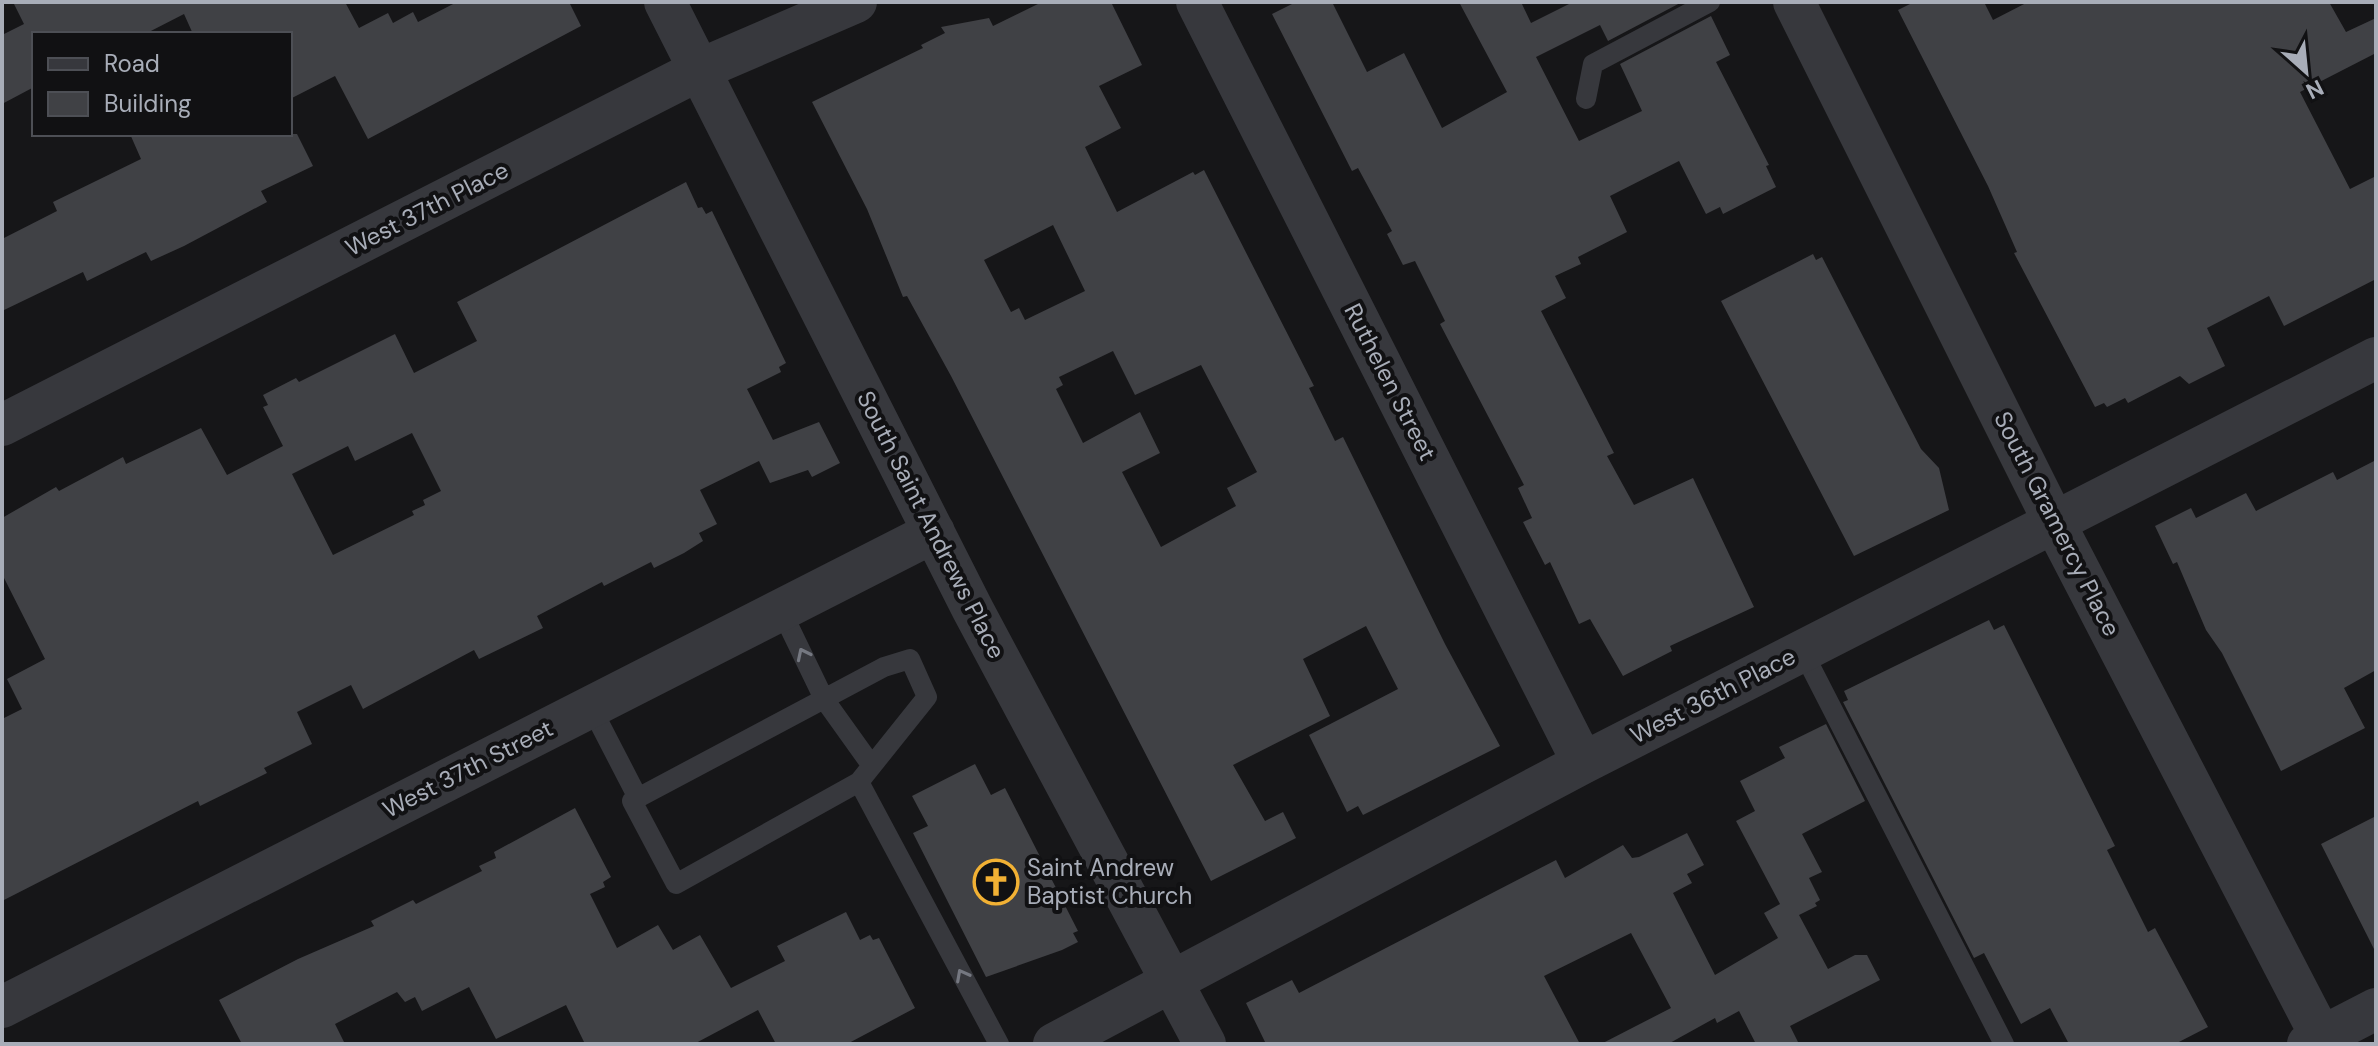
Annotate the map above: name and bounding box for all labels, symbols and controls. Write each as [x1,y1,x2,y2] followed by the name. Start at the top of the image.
[32,32,292,136] legend
[2266,32,2346,112] north arrow
[104,48,160,79] text: Road
[2301,73,2329,106] text: N
[104,88,191,119] text: Building
[340,154,513,263] street label: West 37th Place
[1338,298,1443,465] street label: Ruthelen Street
[850,386,1013,664] street label: South Saint Andrews Place
[1987,406,2128,641] street label: South Gramercy Place
[1625,641,1801,751] street label: West 36th Place
[797,648,813,663] one-way arrow
[377,712,558,825] street label: West 37th Street
[1027,852,1192,911] place label: Saint Andrew Baptist Church
[972,858,1020,906] church icon: Saint Andrew Baptist Church
[957,969,972,983] one-way arrow

